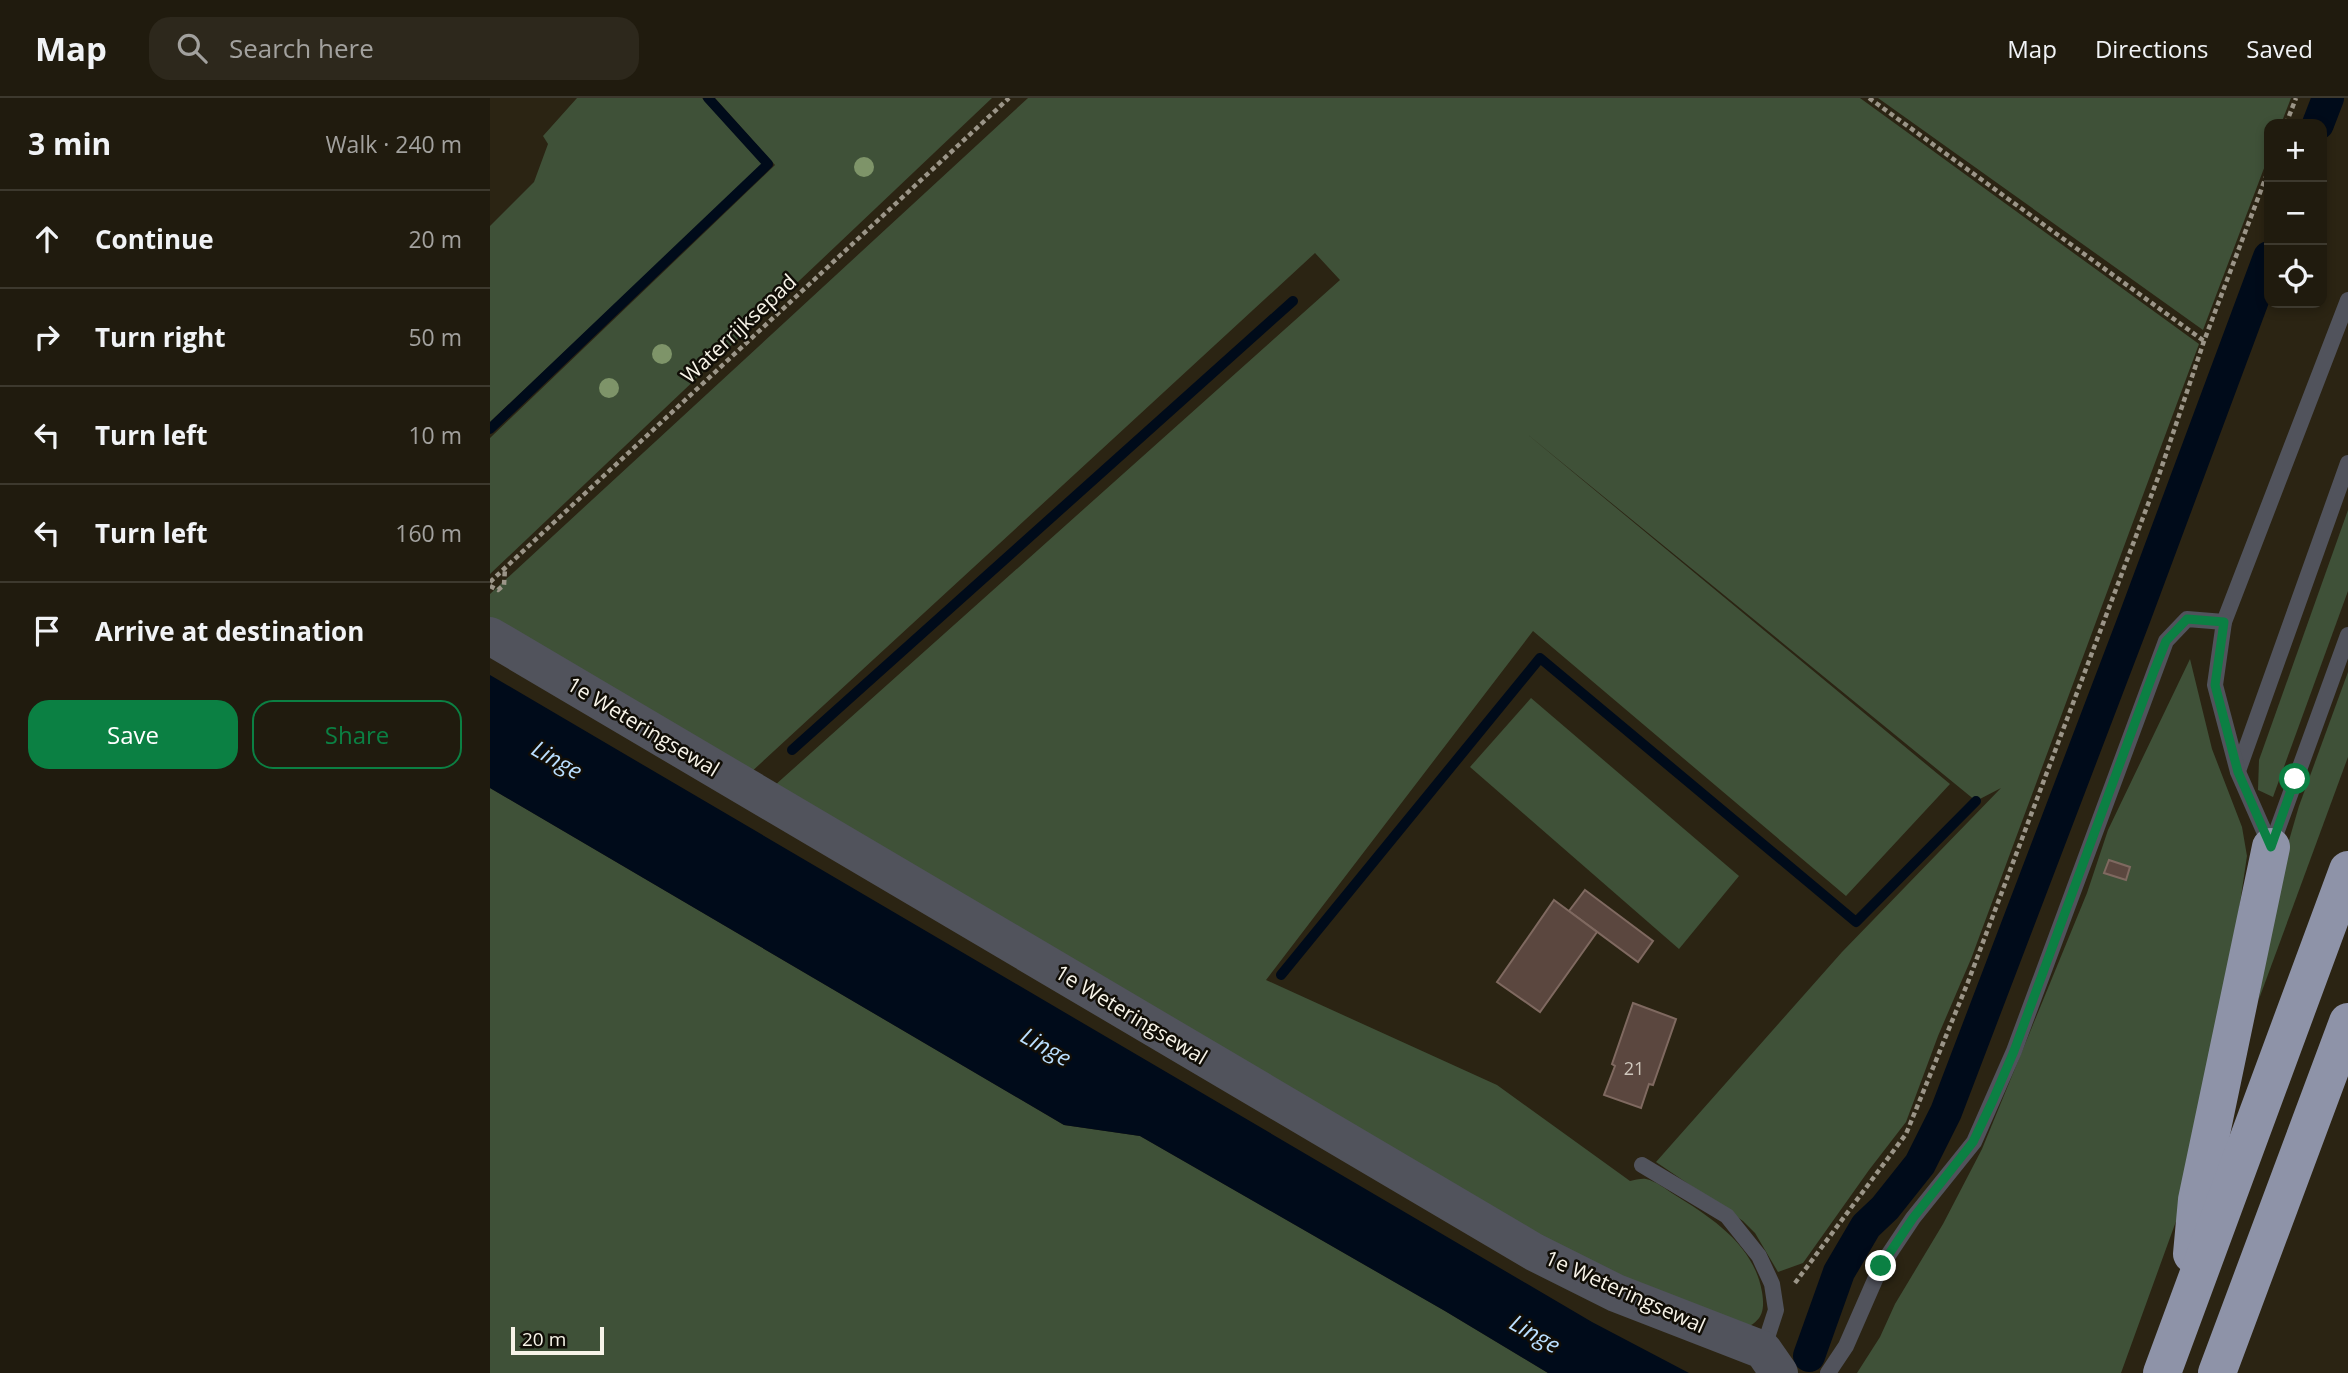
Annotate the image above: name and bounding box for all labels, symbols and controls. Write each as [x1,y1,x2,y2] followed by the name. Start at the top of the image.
[149,17,639,80] search box
[35,26,107,71] text: Map
[173,29,211,67] icon: search
[229,30,374,66] text: Search here
[2007,32,2057,65] text: Map
[2095,32,2208,65] text: Directions
[2246,32,2313,65] text: Saved
[2264,119,2327,308] map controls
[2264,119,2327,182] button: +
[28,123,111,164] text: 3 min
[325,128,462,160] text: Walk · 240 m
[2264,182,2327,245] button: −
[28,220,66,258] icon: ahead
[95,221,214,257] text: Continue
[408,223,462,255] text: 20 m
[2264,245,2327,308] button: locate
[675,267,802,389] street label: Waterrijksepad
[28,318,66,356] icon: right
[95,319,226,355] text: Turn right
[408,321,462,353] text: 50 m
[28,416,66,454] icon: left
[95,417,207,453] text: Turn left
[408,419,462,451] text: 10 m
[28,514,66,552] icon: left
[95,515,207,551] text: Turn left
[395,517,462,549] text: 160 m
[28,612,66,650] icon: arrive
[95,613,364,649] text: Arrive at destination
[562,670,725,783] street label: 1e Weteringsewal
[28,700,238,769] button: Save
[252,700,462,769] button: Share
[526,732,589,786] water label: Linge
[2279,763,2310,794] route start
[1050,958,1213,1071] street label: 1e Weteringsewal
[1015,1019,1078,1073] water label: Linge
[1624,1056,1644,1080] house number: 21
[1541,1243,1710,1339] street label: 1e Weteringsewal
[1865,1250,1896,1281] route end
[1504,1306,1567,1360] water label: Linge
[511,1324,604,1356] scale bar
[522,1326,566,1352] text: 20 m

